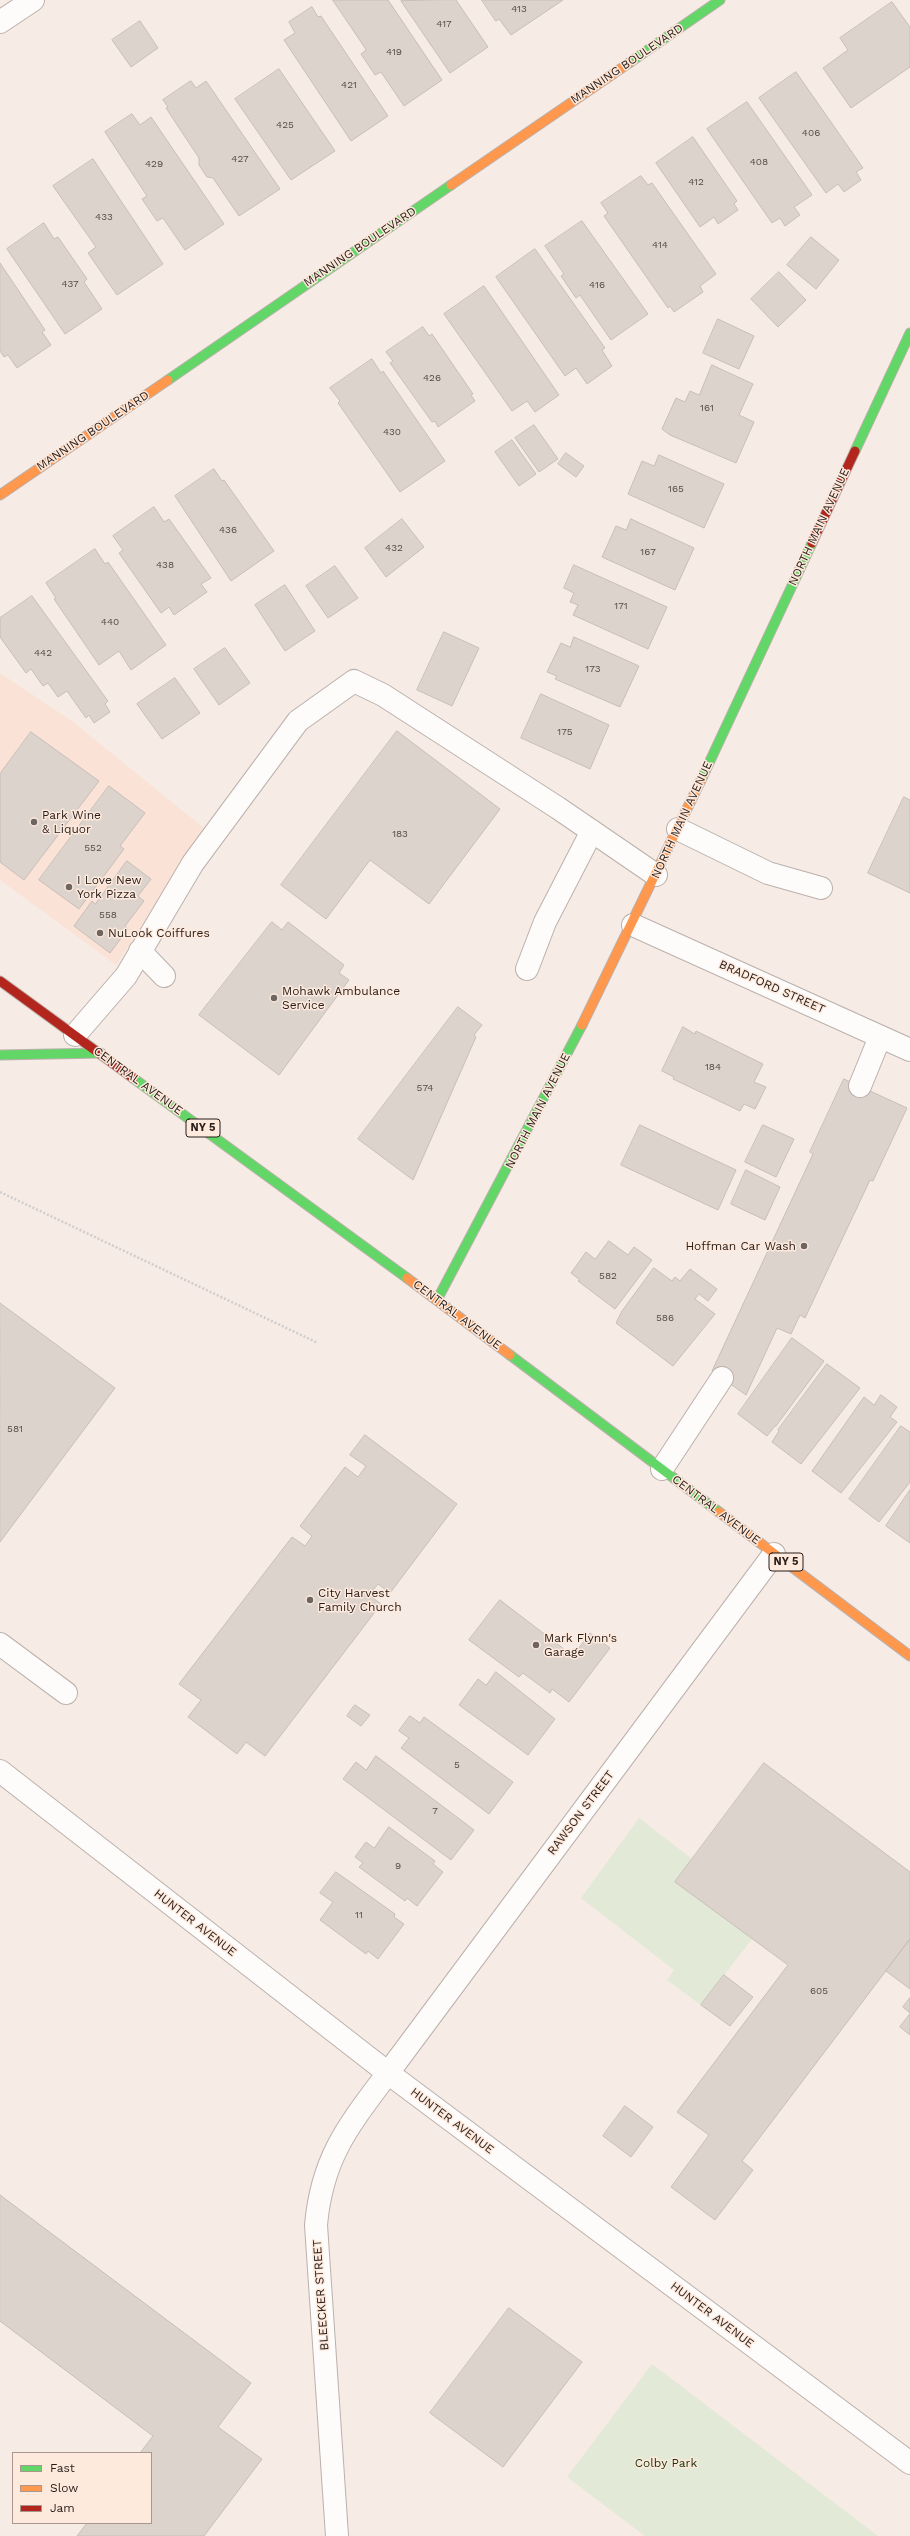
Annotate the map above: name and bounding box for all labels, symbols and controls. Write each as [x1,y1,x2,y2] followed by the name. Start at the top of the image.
[511,3,527,15] house number: 413
[436,18,452,30] house number: 417
[568,21,686,107] street label: MANNING BOULEVARD
[386,46,402,58] house number: 419
[341,79,357,91] house number: 421
[276,119,294,131] house number: 425
[802,127,820,139] house number: 406
[231,153,249,165] house number: 427
[750,156,768,168] house number: 408
[145,158,163,170] house number: 429
[688,176,704,188] house number: 412
[301,204,419,290] street label: MANNING BOULEVARD
[95,211,113,223] house number: 433
[652,239,668,251] house number: 414
[61,278,79,290] house number: 437
[589,279,605,291] house number: 416
[423,372,441,384] house number: 426
[34,388,152,474] street label: MANNING BOULEVARD
[700,402,714,414] house number: 161
[383,426,401,438] house number: 430
[785,466,853,588] street label: NORTH MAIN AVENUE
[668,483,684,495] house number: 165
[219,524,237,536] house number: 436
[385,542,403,554] house number: 432
[640,546,656,558] house number: 167
[156,559,174,571] house number: 438
[614,600,628,612] house number: 171
[101,616,119,628] house number: 440
[34,647,52,659] house number: 442
[585,663,601,675] house number: 173
[557,726,573,738] house number: 175
[648,759,716,881] street label: NORTH MAIN AVENUE
[42,808,101,836] place label: Park Wine & Liquor
[29,817,39,827] marker: Park Wine & Liquor
[392,828,408,840] house number: 183
[84,842,102,854] house number: 552
[77,873,142,901] place label: I Love New York Pizza
[64,882,74,892] marker: I Love New York Pizza
[99,909,117,921] house number: 558
[108,926,210,940] place label: NuLook Coiffures
[95,928,105,938] marker: NuLook Coiffures
[717,957,827,1017] street label: BRADFORD STREET
[282,984,400,1012] place label: Mohawk Ambulance Service
[269,993,279,1003] marker: Mohawk Ambulance Service
[91,1044,185,1118] street label: CENTRAL AVENUE
[503,1051,573,1171] street label: NORTH MAIN AVENUE
[705,1061,721,1073] house number: 184
[417,1082,433,1094] house number: 574
[186,1119,220,1137] road number: NY 5
[685,1239,796,1253] place label: Hoffman Car Wash
[799,1241,809,1251] marker: Hoffman Car Wash
[599,1270,617,1282] house number: 582
[410,1277,504,1353] street label: CENTRAL AVENUE
[656,1312,674,1324] house number: 586
[7,1423,23,1435] house number: 581
[669,1472,763,1548] street label: CENTRAL AVENUE
[769,1553,803,1571] road number: NY 5
[318,1586,402,1614] place label: City Harvest Family Church
[305,1595,315,1605] marker: City Harvest Family Church
[544,1631,617,1659] place label: Mark Flynn's Garage
[531,1640,541,1650] marker: Mark Flynn's Garage
[454,1759,460,1771] house number: 5
[545,1768,617,1858] street label: RAWSON STREET
[432,1805,438,1817] house number: 7
[395,1860,401,1872] house number: 9
[151,1886,239,1960] street label: HUNTER AVENUE
[355,1909,363,1921] house number: 11
[810,1985,828,1997] house number: 605
[407,2085,497,2157] street label: HUNTER AVENUE
[310,2239,332,2351] street label: BLEECKER STREET
[667,2279,757,2351] street label: HUNTER AVENUE
[12,2452,152,2524] legend
[635,2456,697,2470] park label: Colby Park
[50,2461,75,2475] text: Fast
[50,2481,78,2495] text: Slow
[50,2501,75,2515] text: Jam

